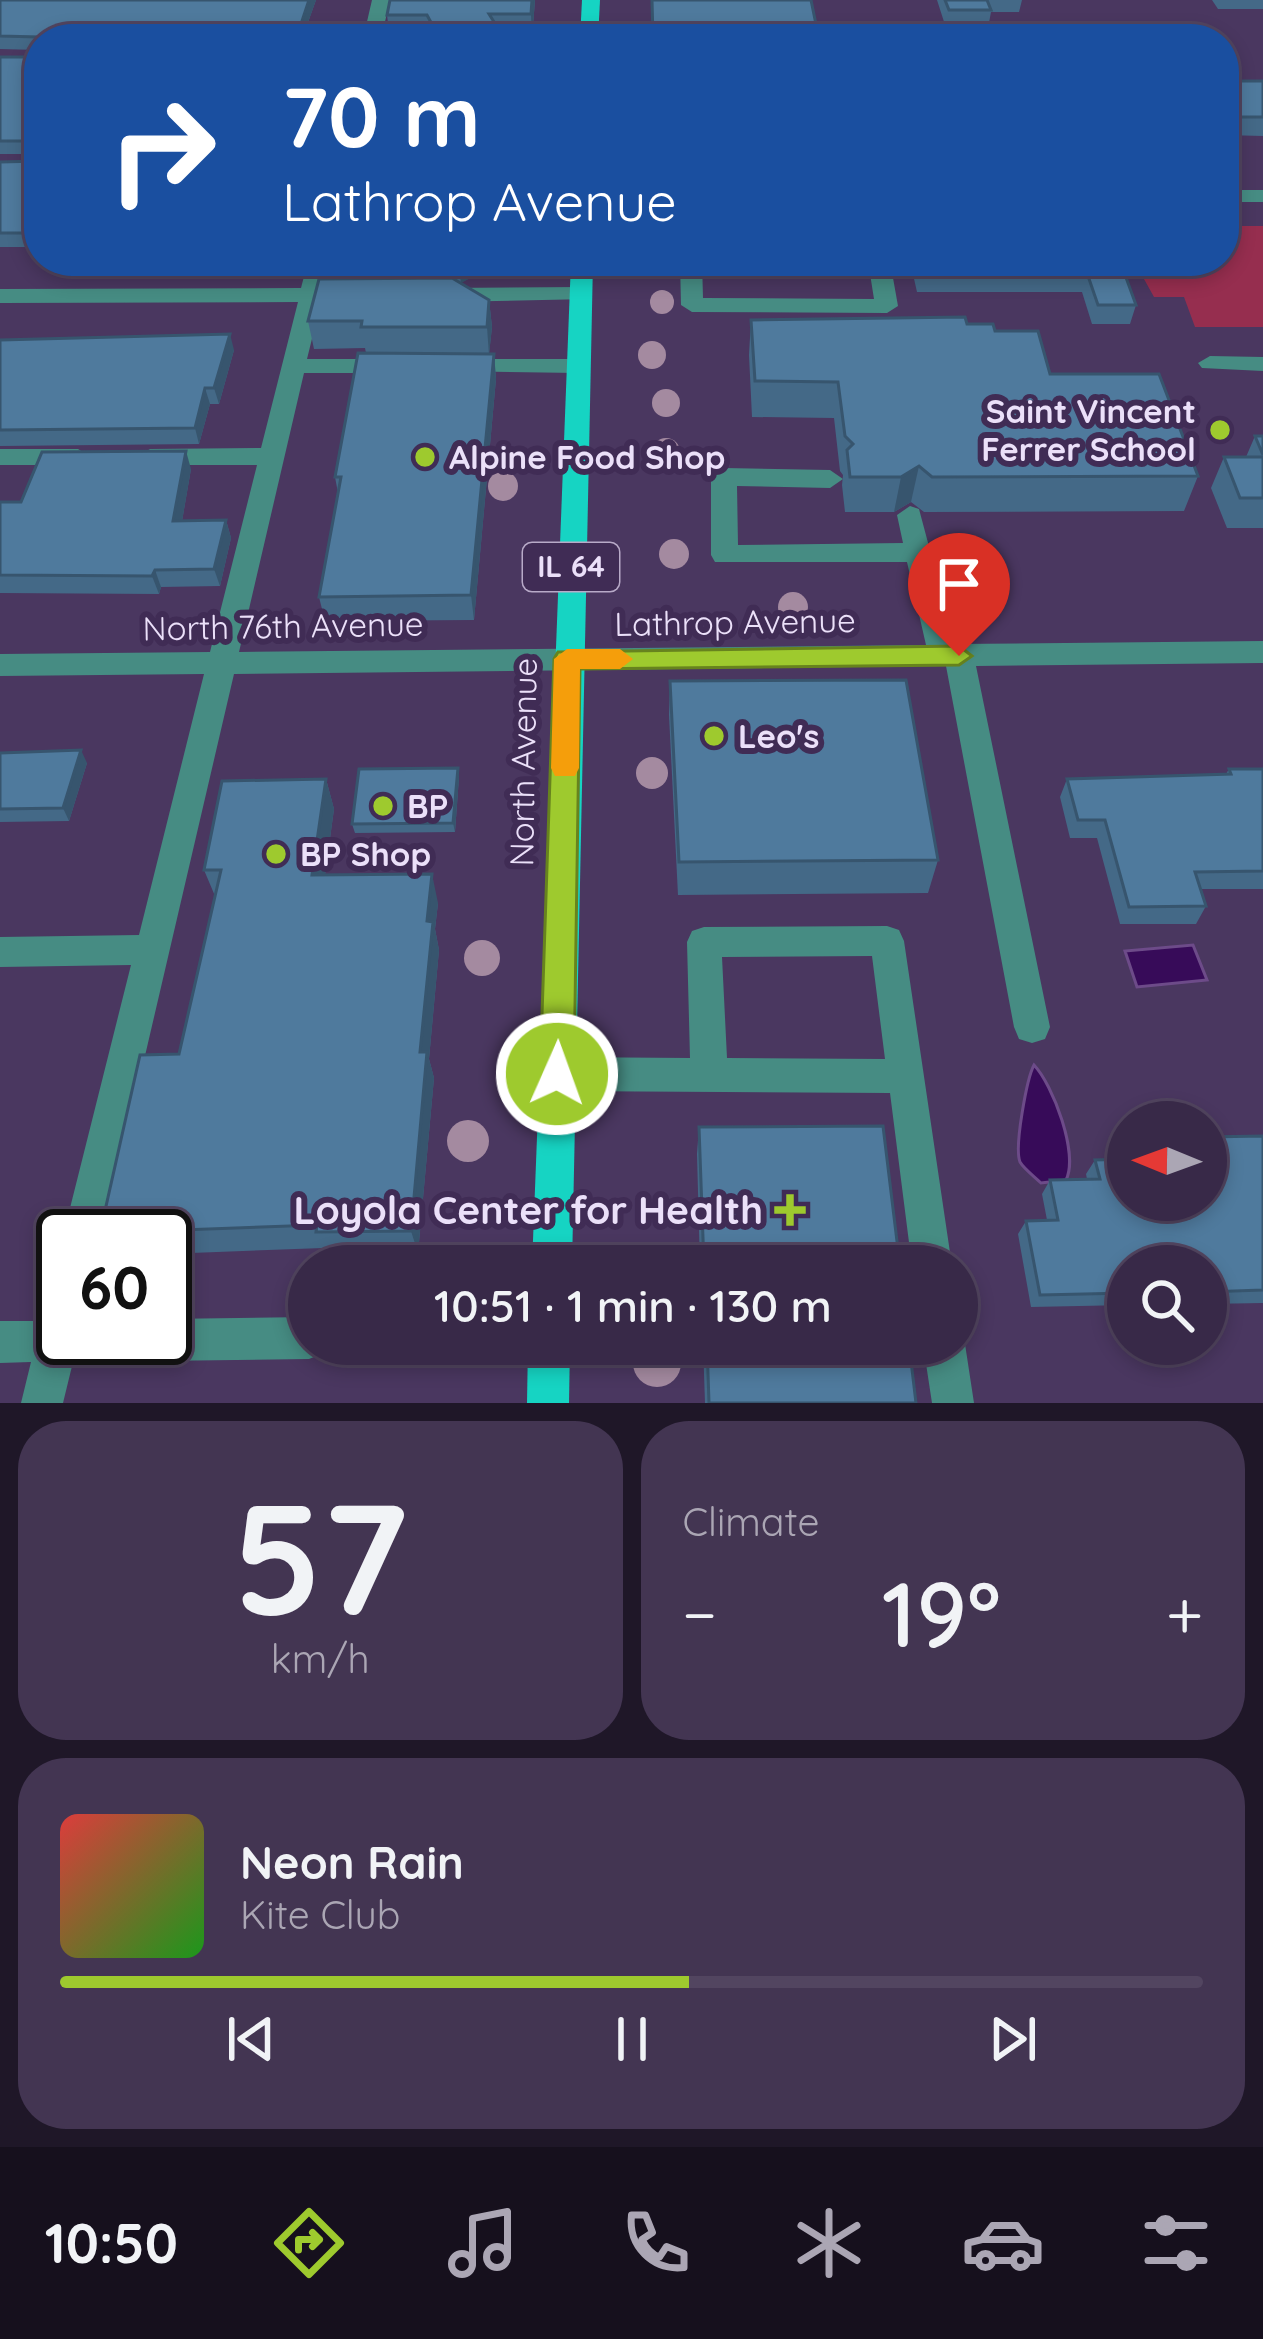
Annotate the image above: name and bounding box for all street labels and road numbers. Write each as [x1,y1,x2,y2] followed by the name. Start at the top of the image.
[523,543,619,591] road number: IL 64
[614,599,856,644] street label: Lathrop Avenue
[142,603,424,648] street label: North 76th Avenue
[500,657,545,867] street label: North Avenue

